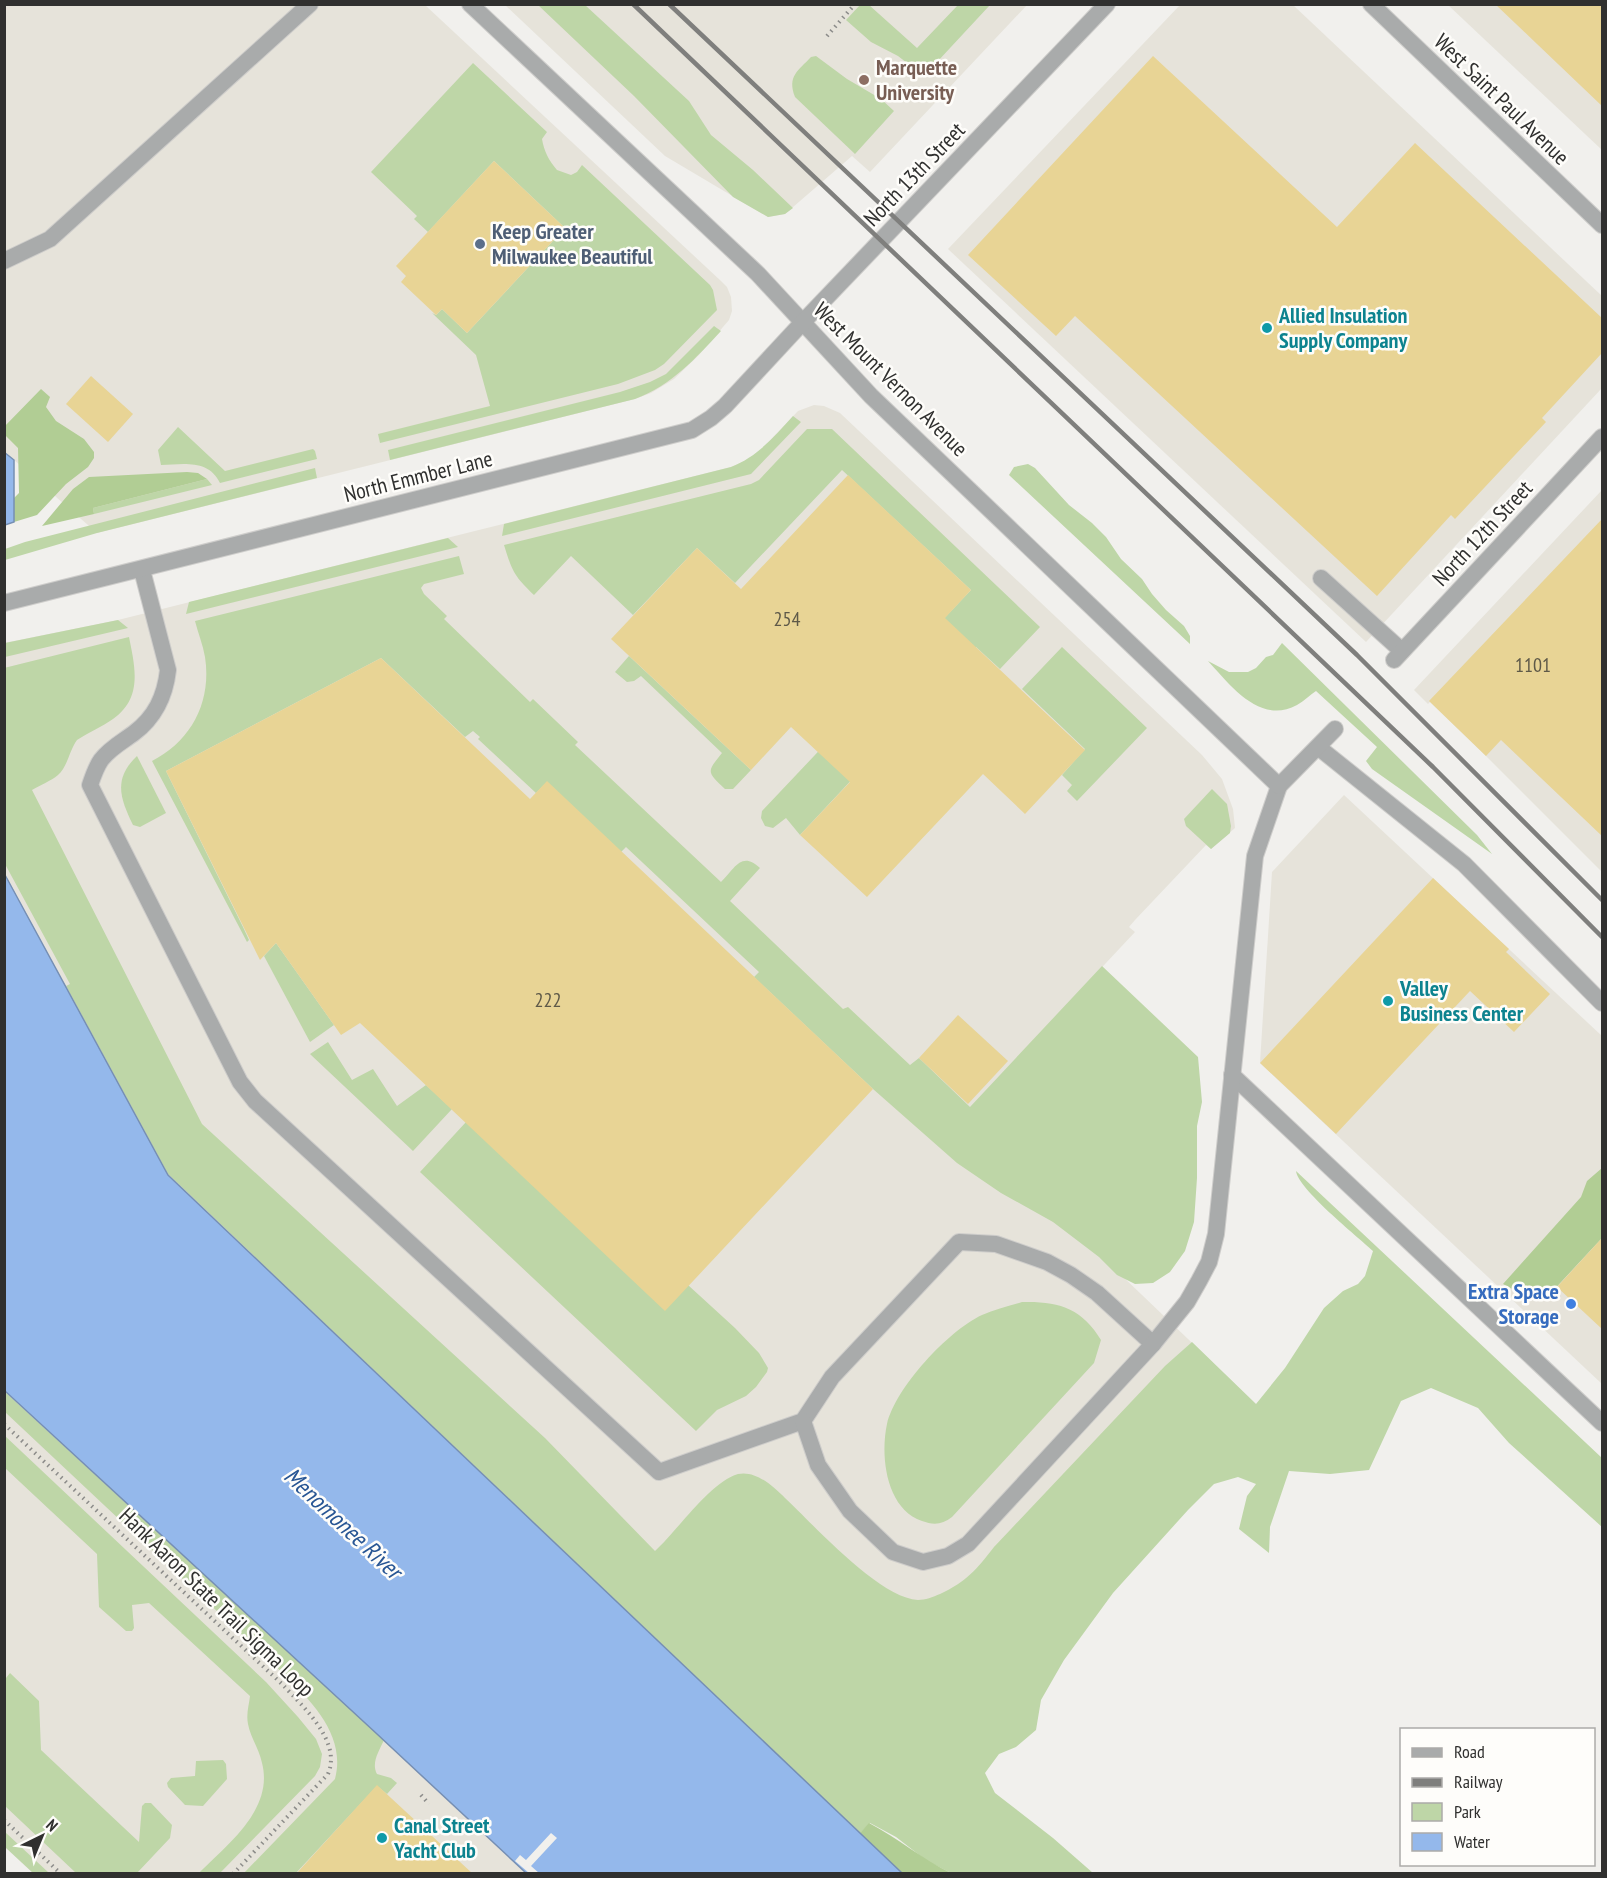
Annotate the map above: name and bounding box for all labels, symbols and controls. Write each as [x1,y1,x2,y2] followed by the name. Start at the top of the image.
[1429,27,1575,171] street label: West Saint Paul Avenue
[876,53,957,106] place label: Marquette University
[857,73,871,87] marker: Marquette University
[857,116,971,232] street label: North 13th Street
[492,217,653,270] place label: Keep Greater Milwaukee Beautiful
[473,237,487,251] marker: Keep Greater Milwaukee Beautiful
[808,296,974,462] street label: West Mount Vernon Avenue
[1278,301,1408,354] place label: Allied Insulation Supply Company
[1260,321,1274,335] marker: Allied Insulation Supply Company
[341,444,495,508] street label: North Emmber Lane
[1426,474,1538,592] street label: North 12th Street
[774,606,801,632] house number: 254
[1515,652,1551,678] house number: 1101
[1399,974,1524,1027] place label: Valley Business Center
[535,987,562,1013] house number: 222
[1381,994,1395,1008] marker: Valley Business Center
[1468,1277,1559,1330] place label: Extra Space Storage
[1564,1297,1578,1311] marker: Extra Space Storage
[278,1461,411,1588] water label: Menomonee River
[114,1502,320,1702] street label: Hank Aaron State Trail Sigma Loop
[1400,1728,1595,1866] legend
[1454,1740,1485,1763] text: Road
[1454,1770,1503,1793] text: Railway
[1454,1800,1481,1823] text: Park
[12,1806,72,1866] north arrow
[393,1811,490,1864] place label: Canal Street Yacht Club
[42,1815,62,1835] text: N
[1454,1830,1490,1853] text: Water
[375,1831,389,1845] marker: Canal Street Yacht Club

